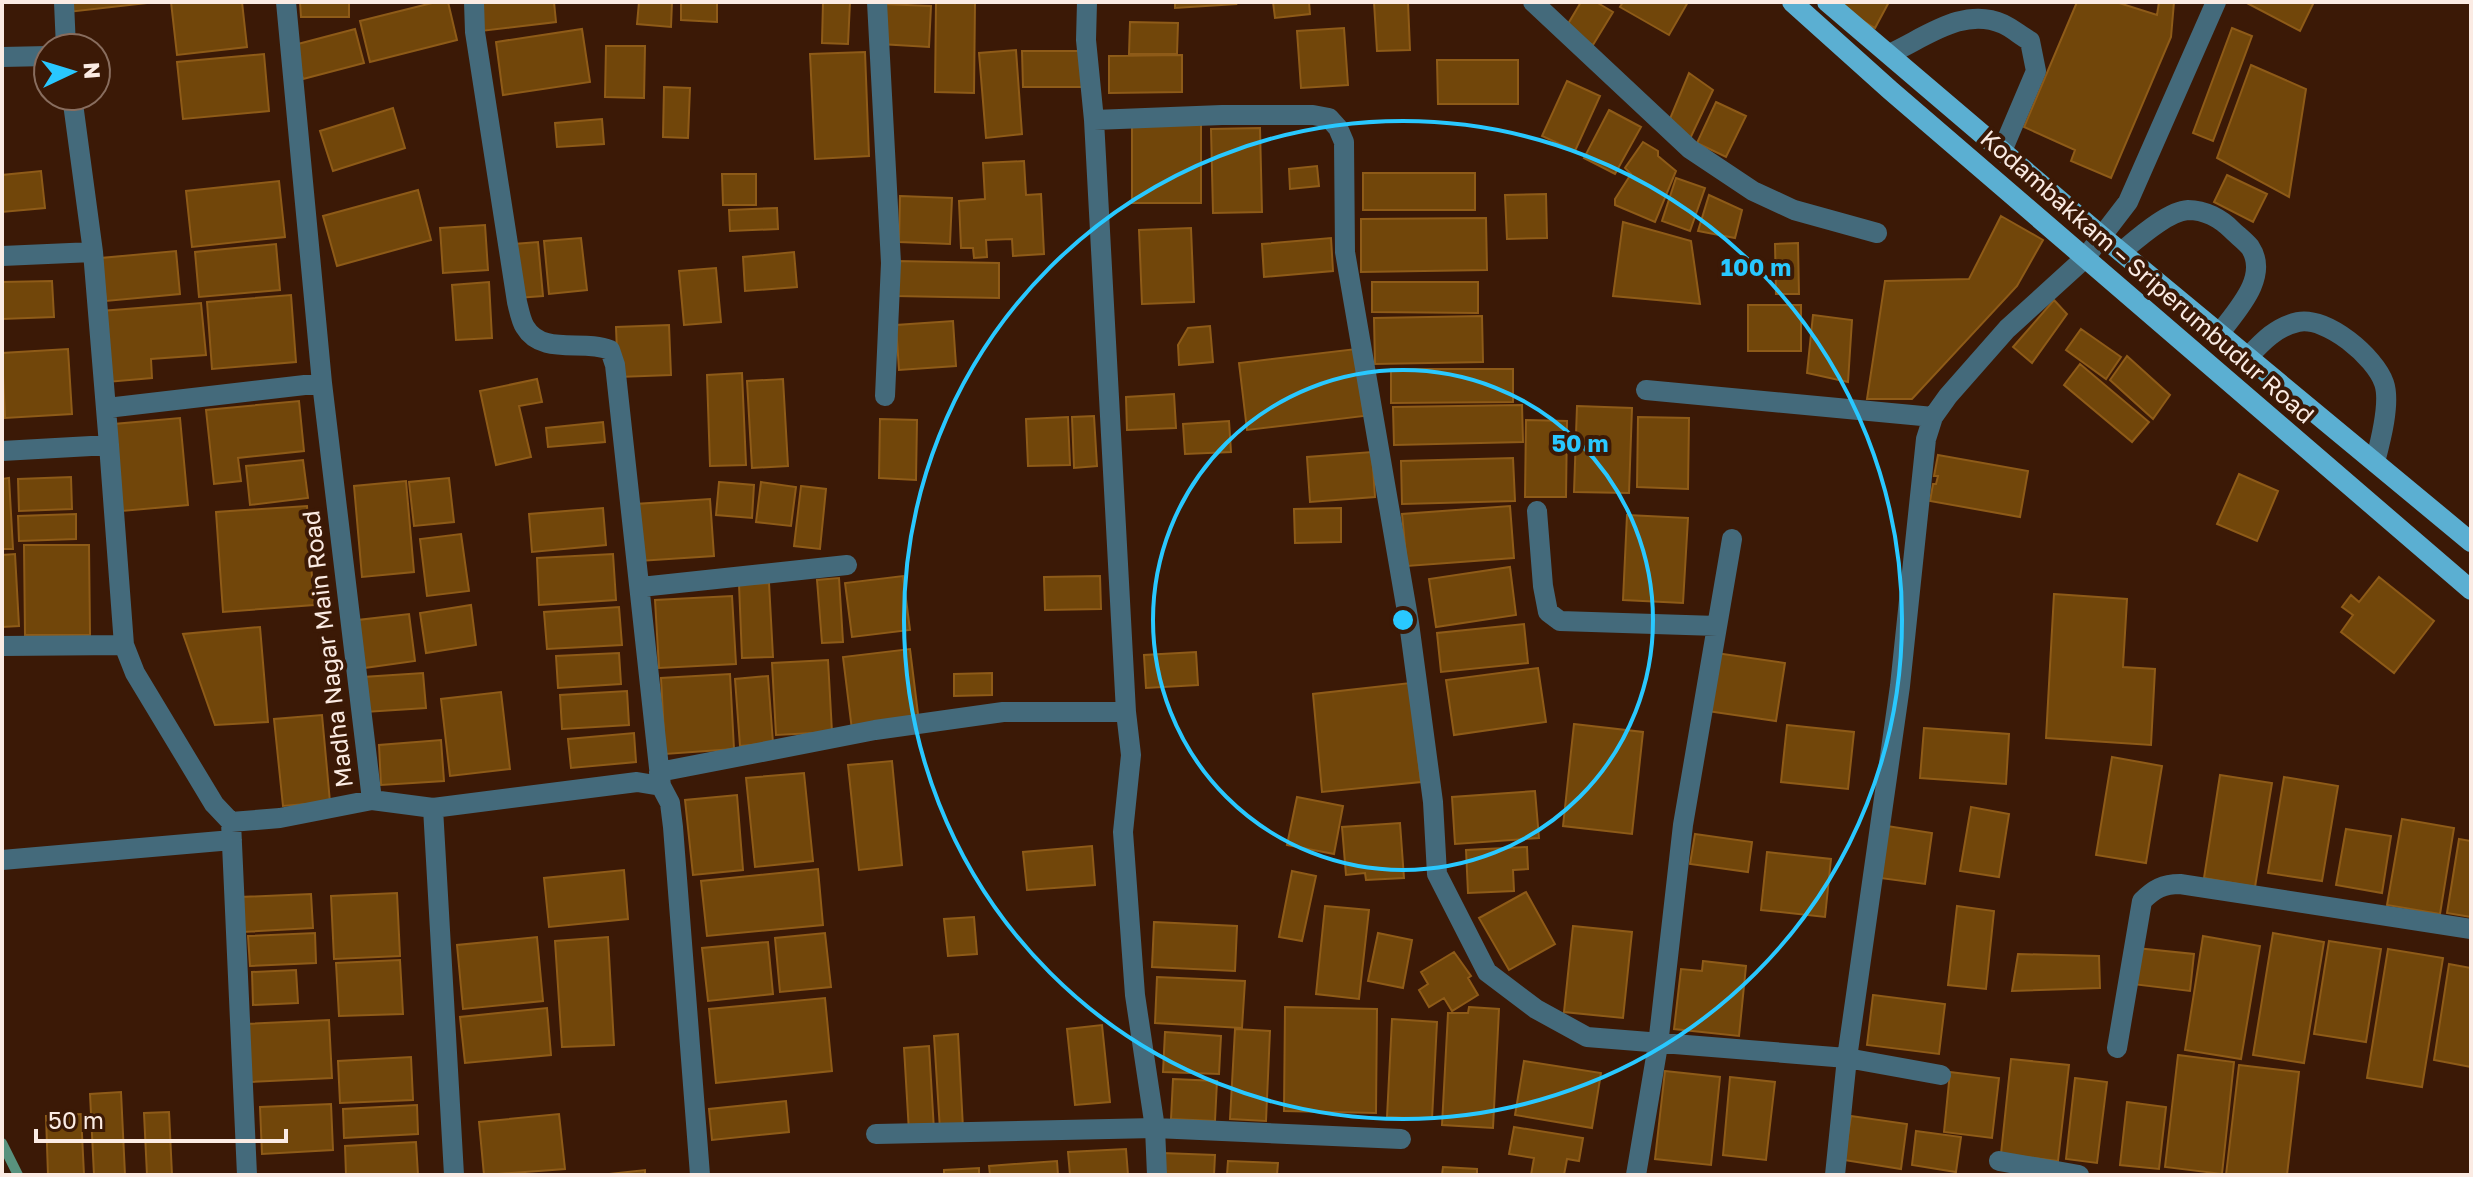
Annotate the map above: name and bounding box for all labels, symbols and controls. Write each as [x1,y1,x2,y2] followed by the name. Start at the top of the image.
[32,32,112,112] north arrow
[78,61,107,80] text: N
[1975,123,2321,429] street label: Kodambakkam – Sriperumbudur Road
[1721,252,1791,281] text: 100 m
[1551,428,1609,457] text: 50 m
[295,509,358,789] street label: Madha Nagar Main Road
[1389,606,1417,634] centre of rings
[36,1093,286,1143] scale bar
[48,1105,104,1134] text: 50 m

